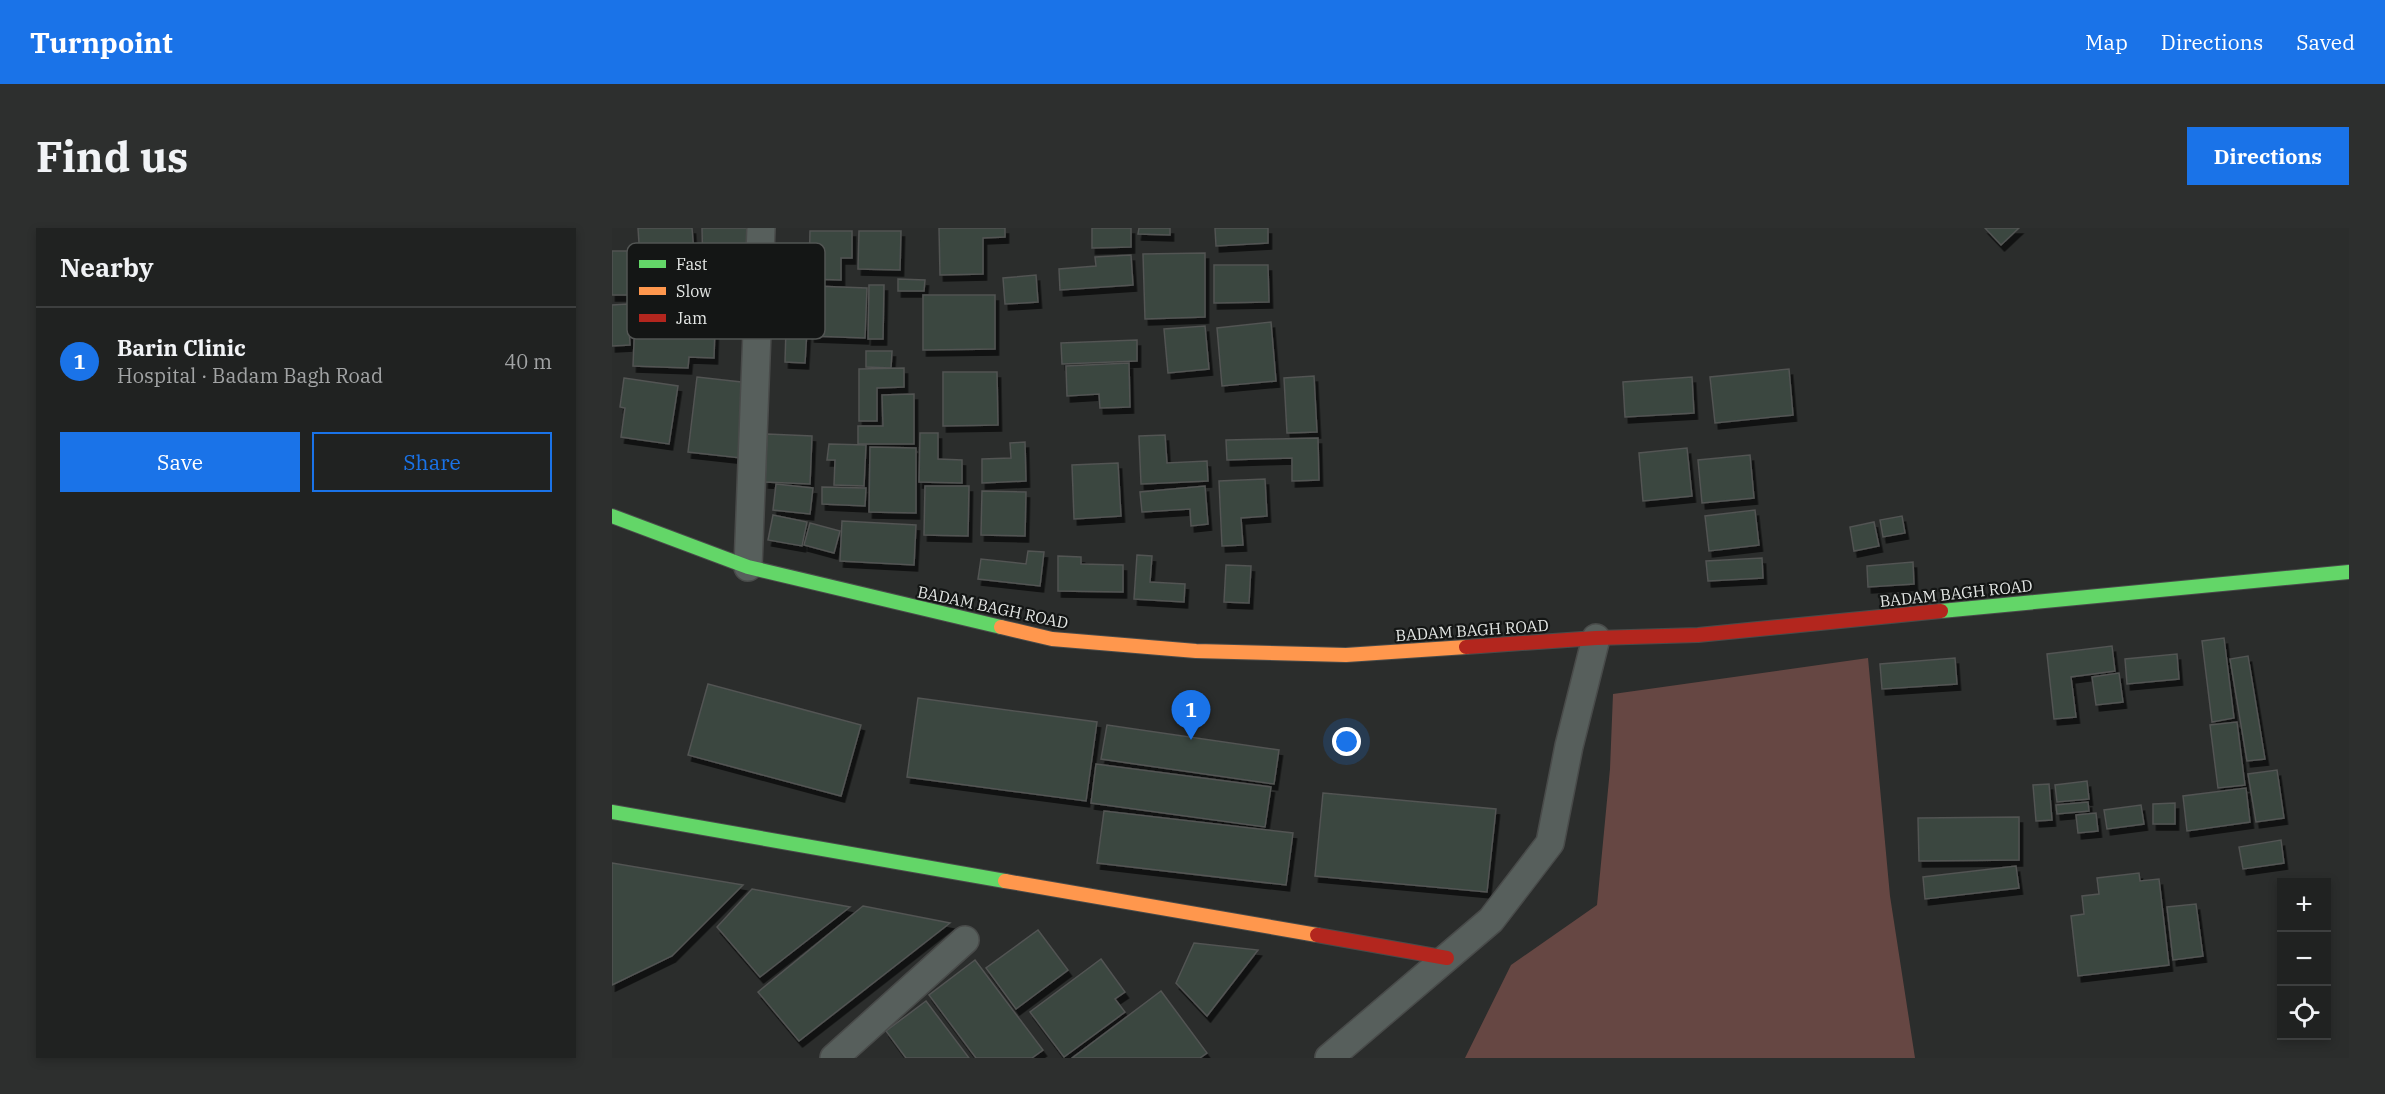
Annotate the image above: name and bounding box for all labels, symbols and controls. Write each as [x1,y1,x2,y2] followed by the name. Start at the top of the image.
[30,24,173,61] text: Turnpoint
[2085,28,2128,56] text: Map
[2161,28,2263,56] text: Directions
[2296,28,2355,56] text: Saved
[2187,127,2349,185] button: Directions
[36,129,188,184] text: Find us
[627,243,825,339] legend
[60,250,154,284] text: Nearby
[676,254,708,274] text: Fast
[676,281,712,301] text: Slow
[676,308,707,328] text: Jam
[117,333,246,362] text: Barin Clinic
[74,348,86,375] text: 1
[504,348,552,375] text: 40 m
[117,362,383,389] text: Hospital · Badam Bagh Road
[60,432,300,492] button: Save
[312,432,552,492] button: Share
[1879,575,2033,611] street label: BADAM BAGH ROAD
[916,581,1070,633] street label: BADAM BAGH ROAD
[1395,615,1549,645] street label: BADAM BAGH ROAD
[1172,690,1210,740] pin: 1
[1332,727,1361,756] your location
[2277,878,2331,1040] map controls
[2277,878,2331,932] button: +
[2277,932,2331,986] button: −
[2277,986,2331,1040] button: locate

